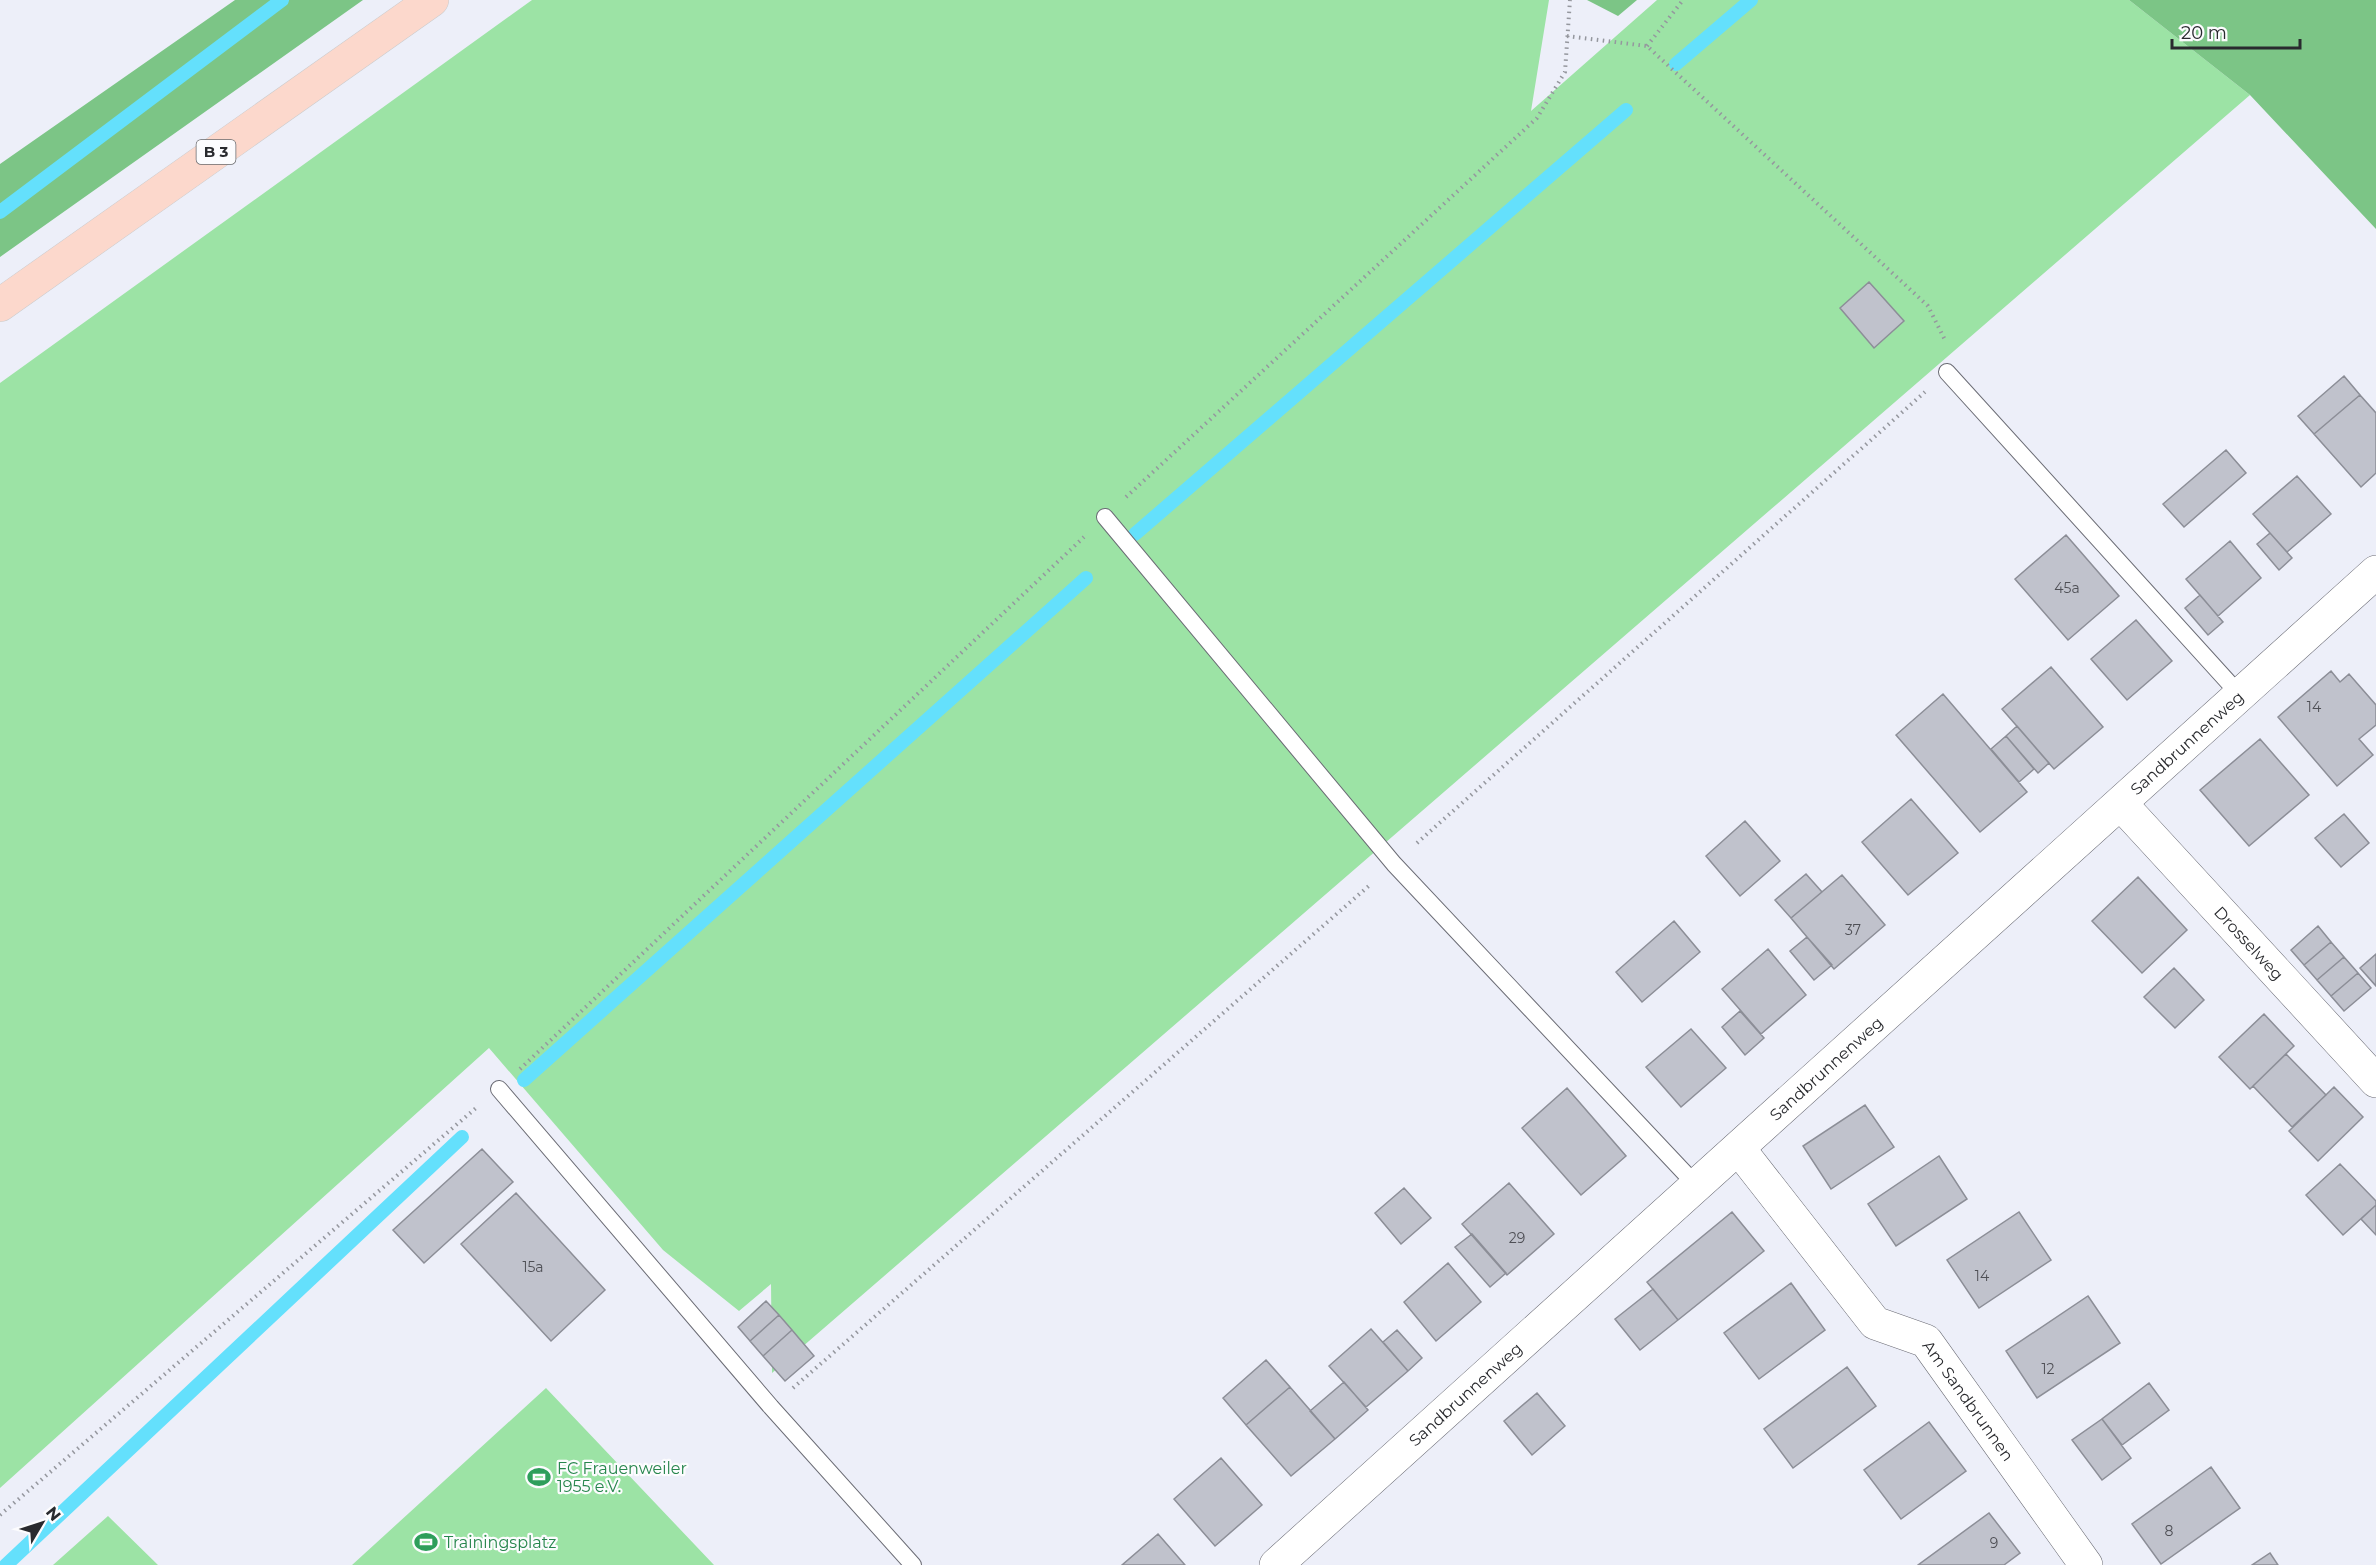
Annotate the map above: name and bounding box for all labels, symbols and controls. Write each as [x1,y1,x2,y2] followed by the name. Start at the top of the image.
[2172,12,2300,50] scale bar
[2181,22,2227,44] text: 20 m
[196,140,236,164] road number: B 3
[2054,579,2080,597] house number: 45a
[2127,687,2247,799] street label: Sandbrunnenweg
[2307,698,2322,716] house number: 14
[2210,903,2287,984] street label: Drosselweg
[1845,921,1861,939] house number: 37
[1766,1013,1887,1125] street label: Sandbrunnenweg
[1509,1229,1525,1247] house number: 29
[522,1258,544,1276] house number: 15a
[1975,1267,1990,1285] house number: 14
[1919,1337,2018,1465] street label: Am Sandbrunnen
[1405,1339,1526,1450] street label: Sandbrunnenweg
[2041,1360,2055,1378] house number: 12
[557,1459,687,1496] place label: FC Frauenweiler 1955 e.V.
[526,1464,552,1490] sports icon: FC Frauenweiler 1955 e.V.
[12,1493,72,1553] north arrow
[42,1503,65,1525] text: N
[2165,1522,2174,1540] house number: 8
[413,1529,439,1555] sports icon: Trainingsplatz
[444,1533,556,1552] place label: Trainingsplatz
[1990,1534,1998,1552] house number: 9

